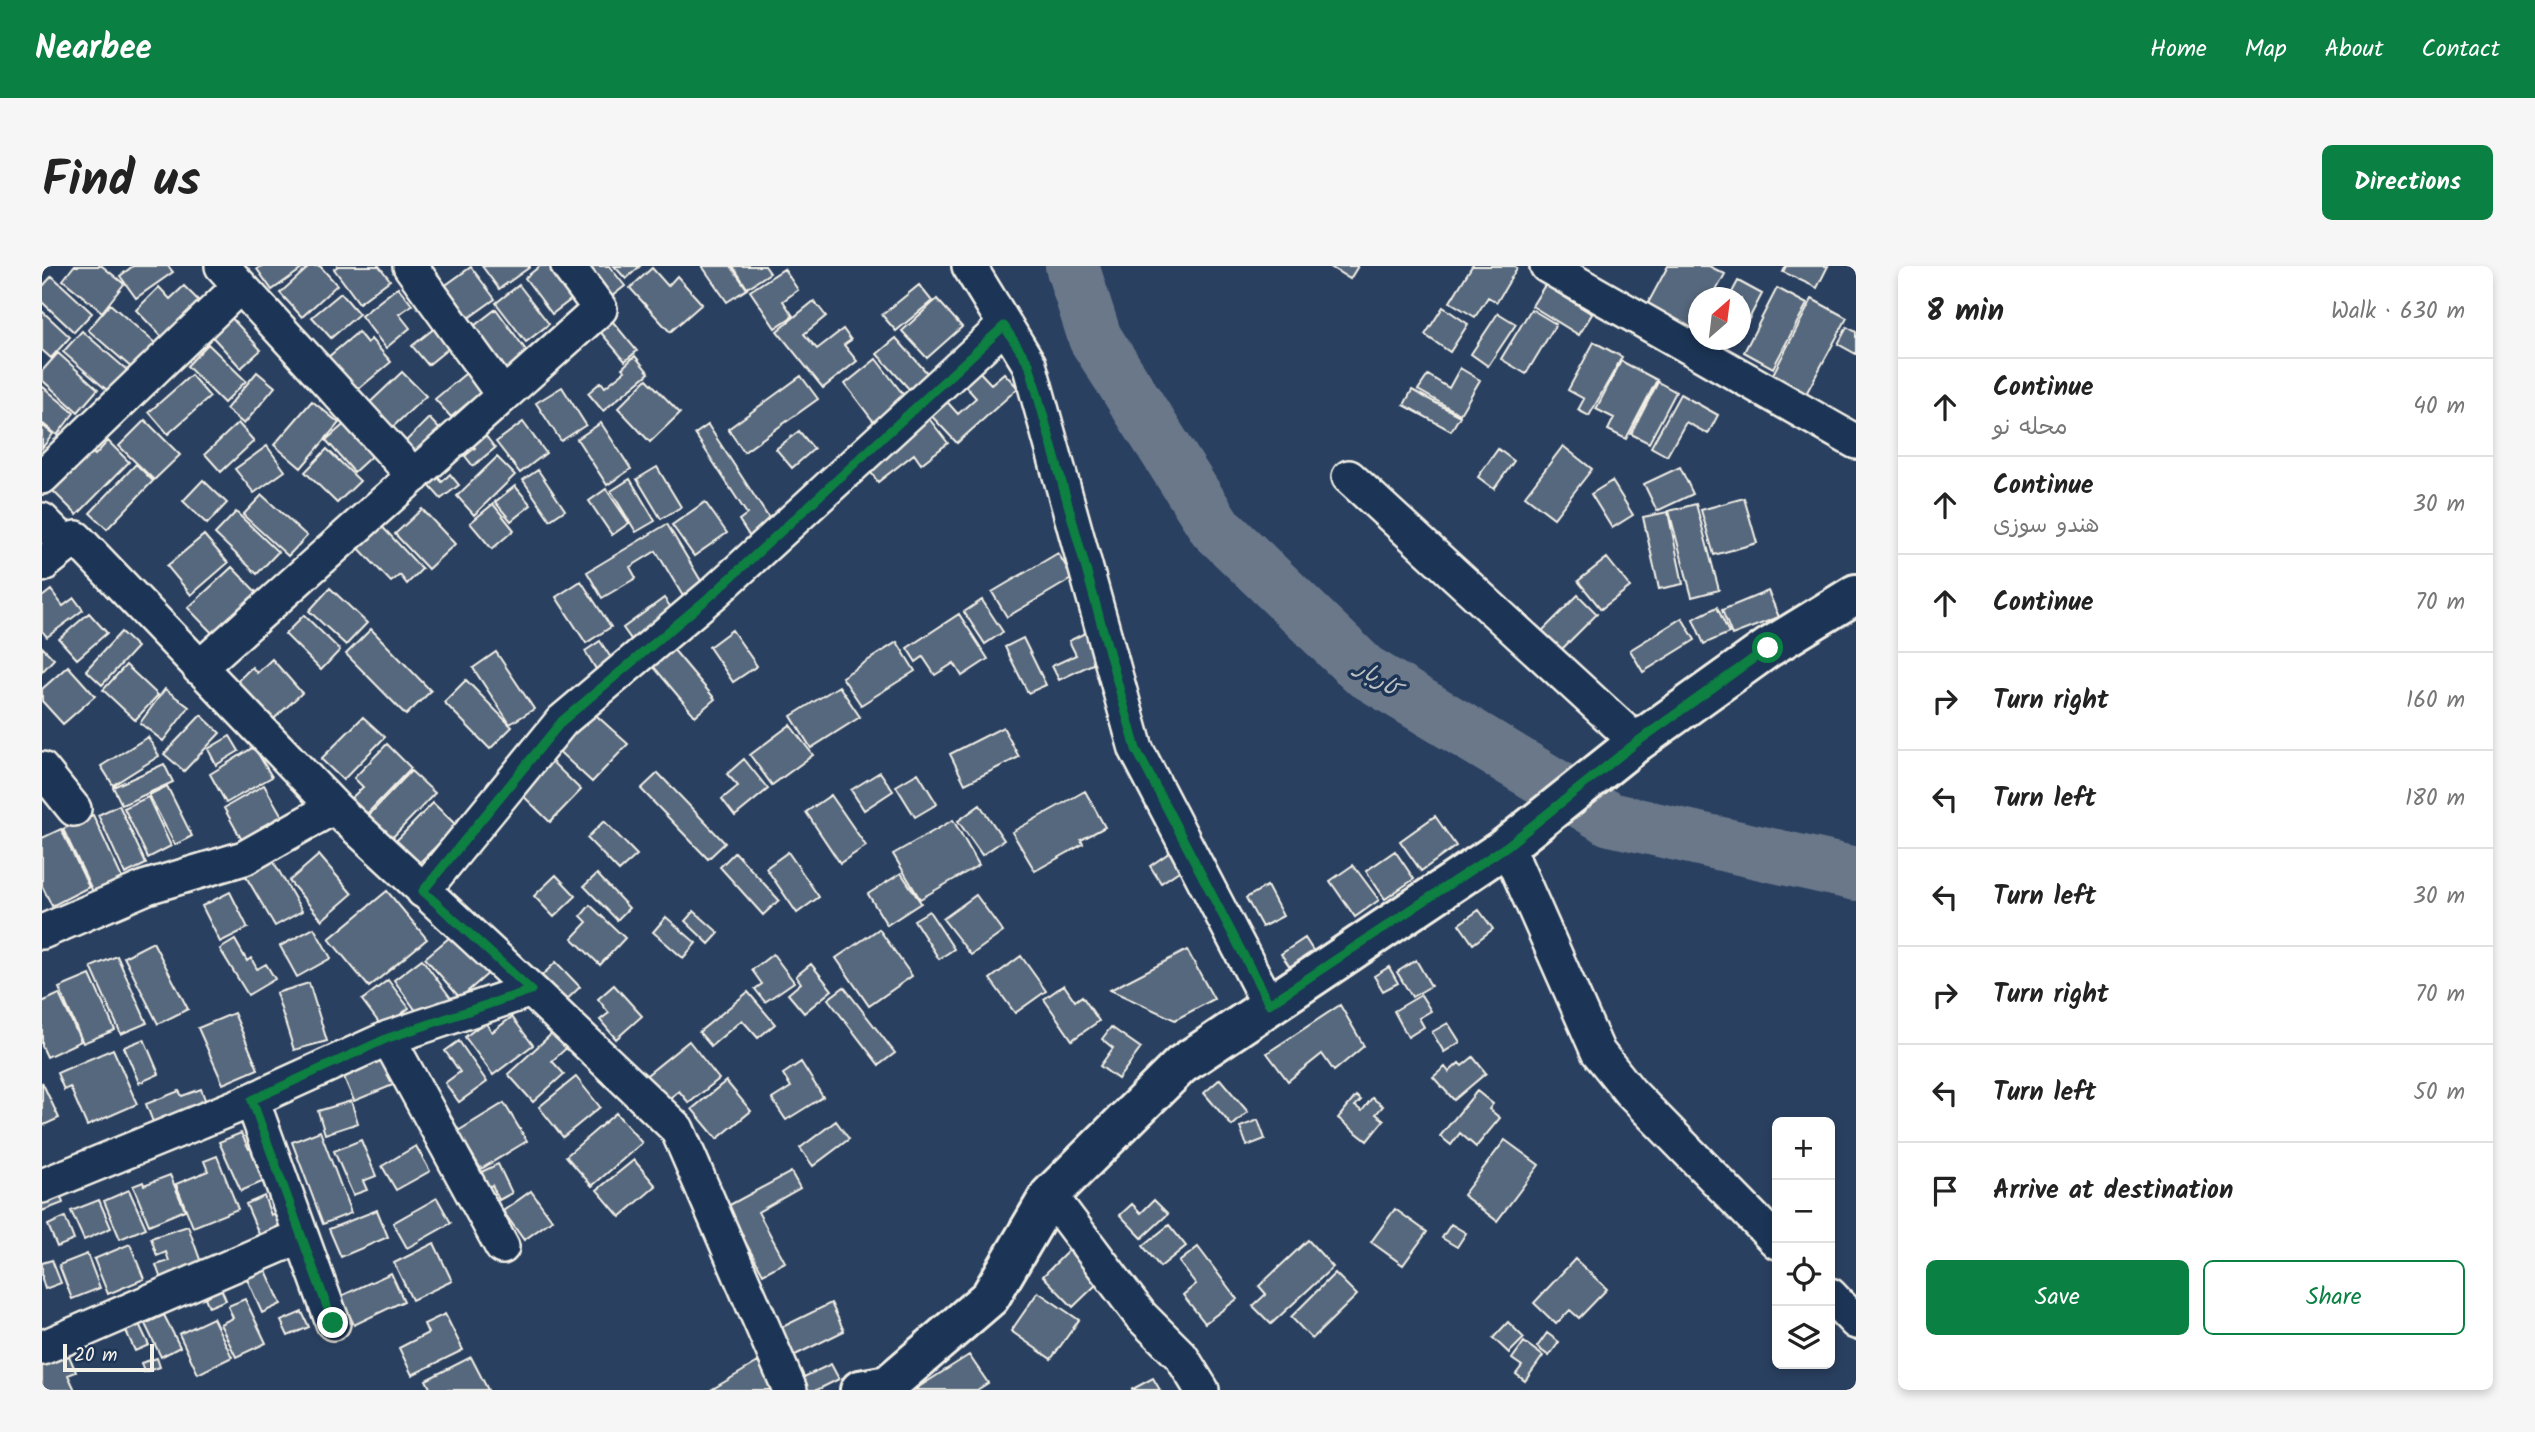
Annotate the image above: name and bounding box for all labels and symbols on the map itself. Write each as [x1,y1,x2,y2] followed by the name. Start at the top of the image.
[1688,287,1751,350] north arrow
[1752,632,1783,663] route start
[1346,650,1411,710] water label: کاربار
[317,1307,348,1338] route end
[63,1341,154,1373] scale bar

